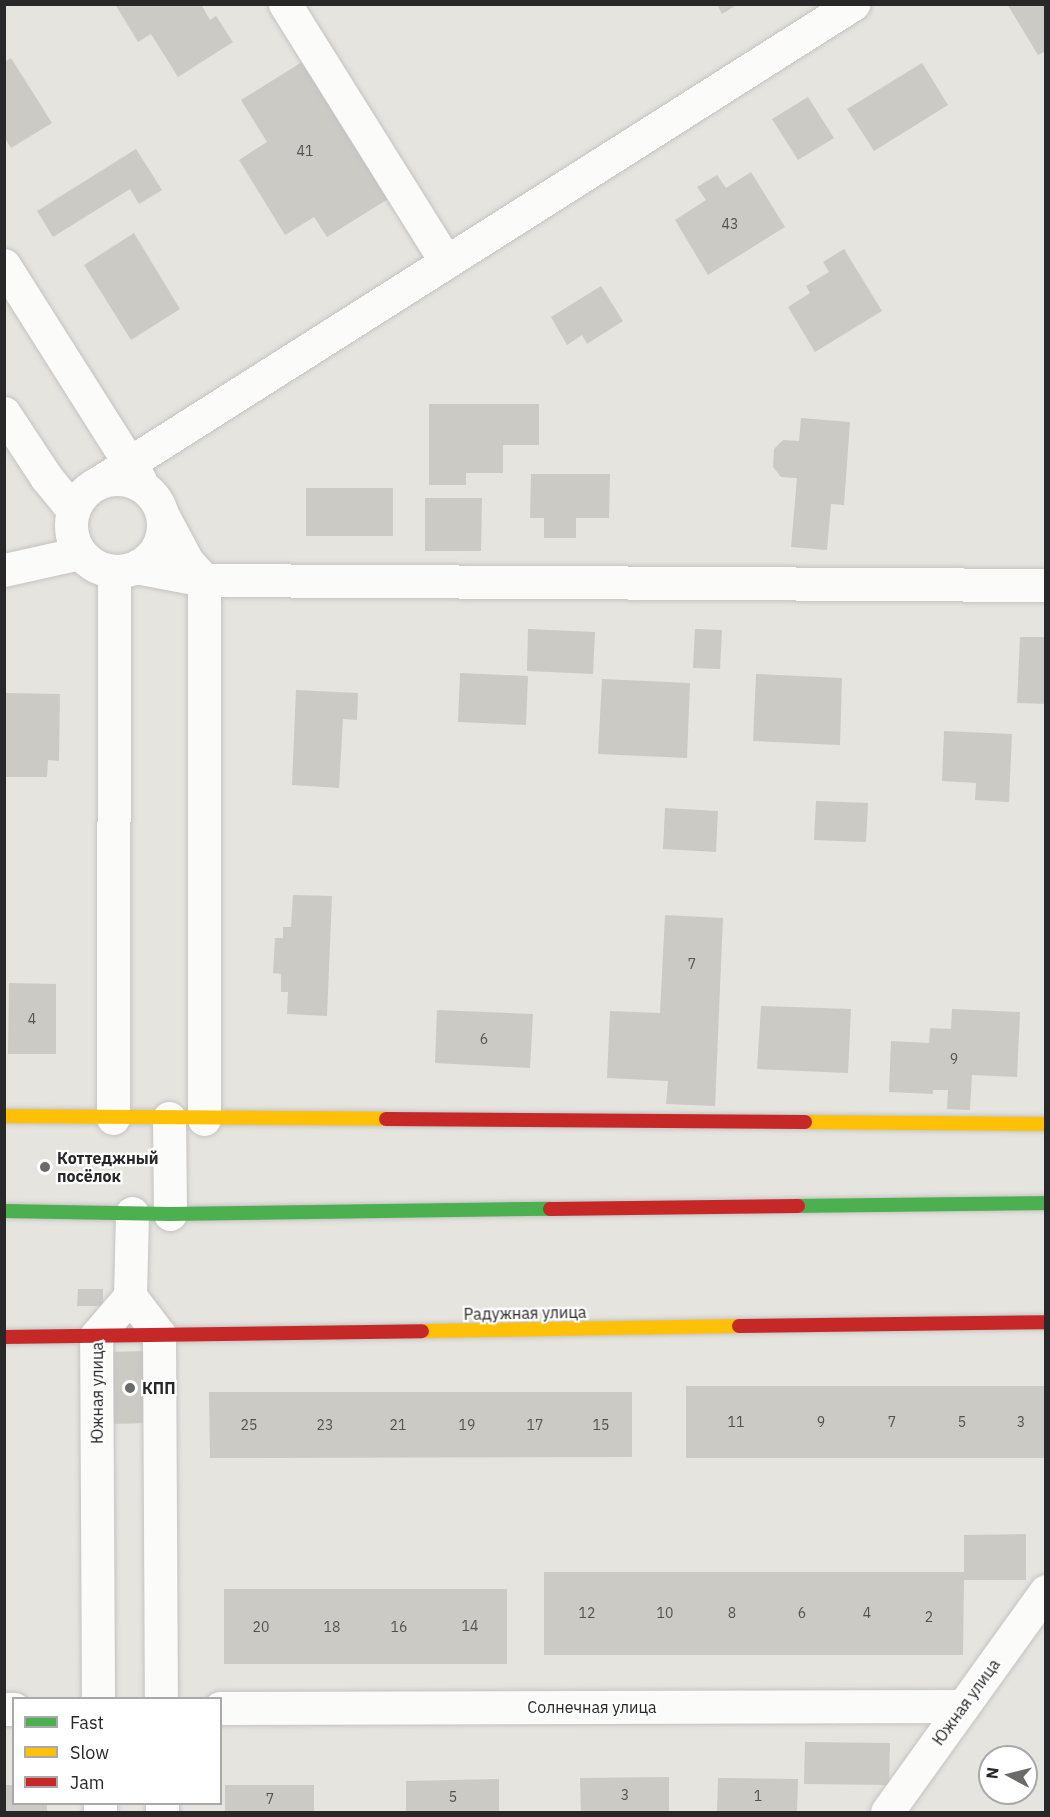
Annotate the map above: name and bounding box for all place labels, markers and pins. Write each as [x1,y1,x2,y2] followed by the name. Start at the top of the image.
[57,1148,158,1186] place label: Коттеджный посёлок
[38,1160,52,1174] marker: Коттеджный посёлок
[142,1378,175,1398] place label: КПП
[123,1381,137,1395] marker: КПП

